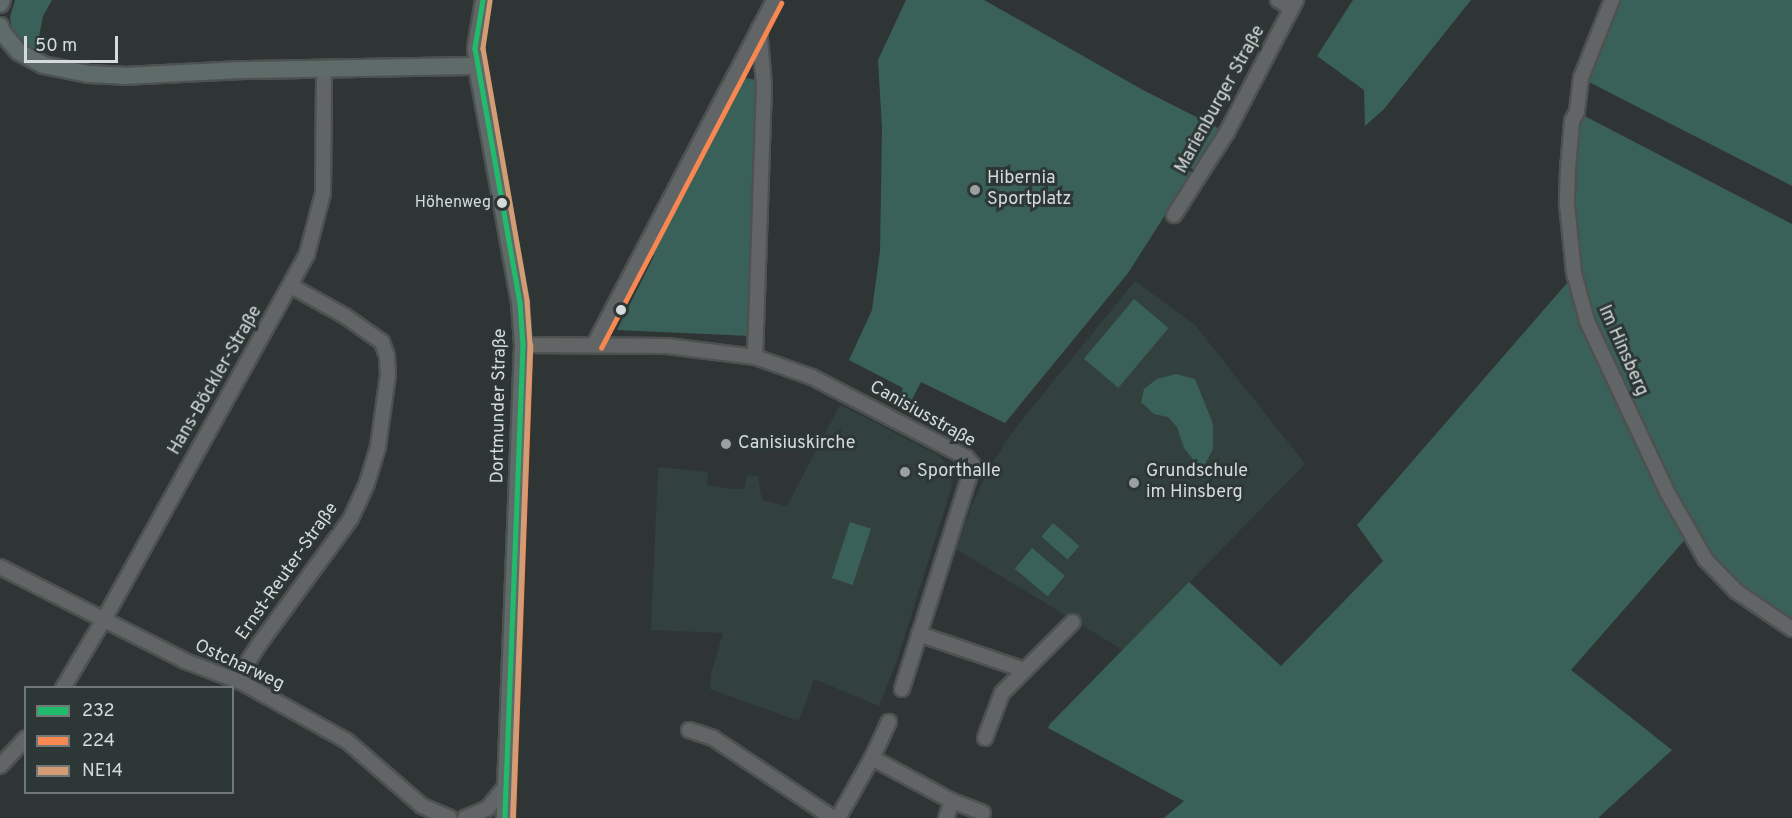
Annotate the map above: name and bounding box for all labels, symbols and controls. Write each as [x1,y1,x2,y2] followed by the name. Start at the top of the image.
[1171,22,1271,178] street label: Marienburger Straße
[27,24,122,62] scale bar
[35,35,77,58] text: 50 m
[987,169,1071,212] place label: Hibernia Sportplatz
[968,183,982,197] marker: Hibernia Sportplatz
[415,193,491,213] place label: Höhenweg
[496,197,508,209] marker: Höhenweg
[1592,302,1652,400] street label: Im Hinsberg
[164,303,268,459] street label: Hans-Böckler-Straße
[615,304,627,316] unlabelled marker
[488,328,512,484] street label: Dortmunder Straße
[865,377,979,453] street label: Canisiusstraße
[738,433,855,455] place label: Canisiuskirche
[719,437,733,451] marker: Canisiuskirche
[917,461,1001,483] place label: Sporthalle
[1146,462,1248,504] place label: Grundschule im Hinsberg
[898,465,912,479] marker: Sporthalle
[1127,476,1141,490] marker: Grundschule im Hinsberg
[232,499,344,645] street label: Ernst-Reuter-Straße
[191,636,287,696] street label: Ostcharweg
[24,686,234,794] legend
[82,700,115,723] text: 232
[82,730,115,753] text: 224
[82,760,123,783] text: NE14

